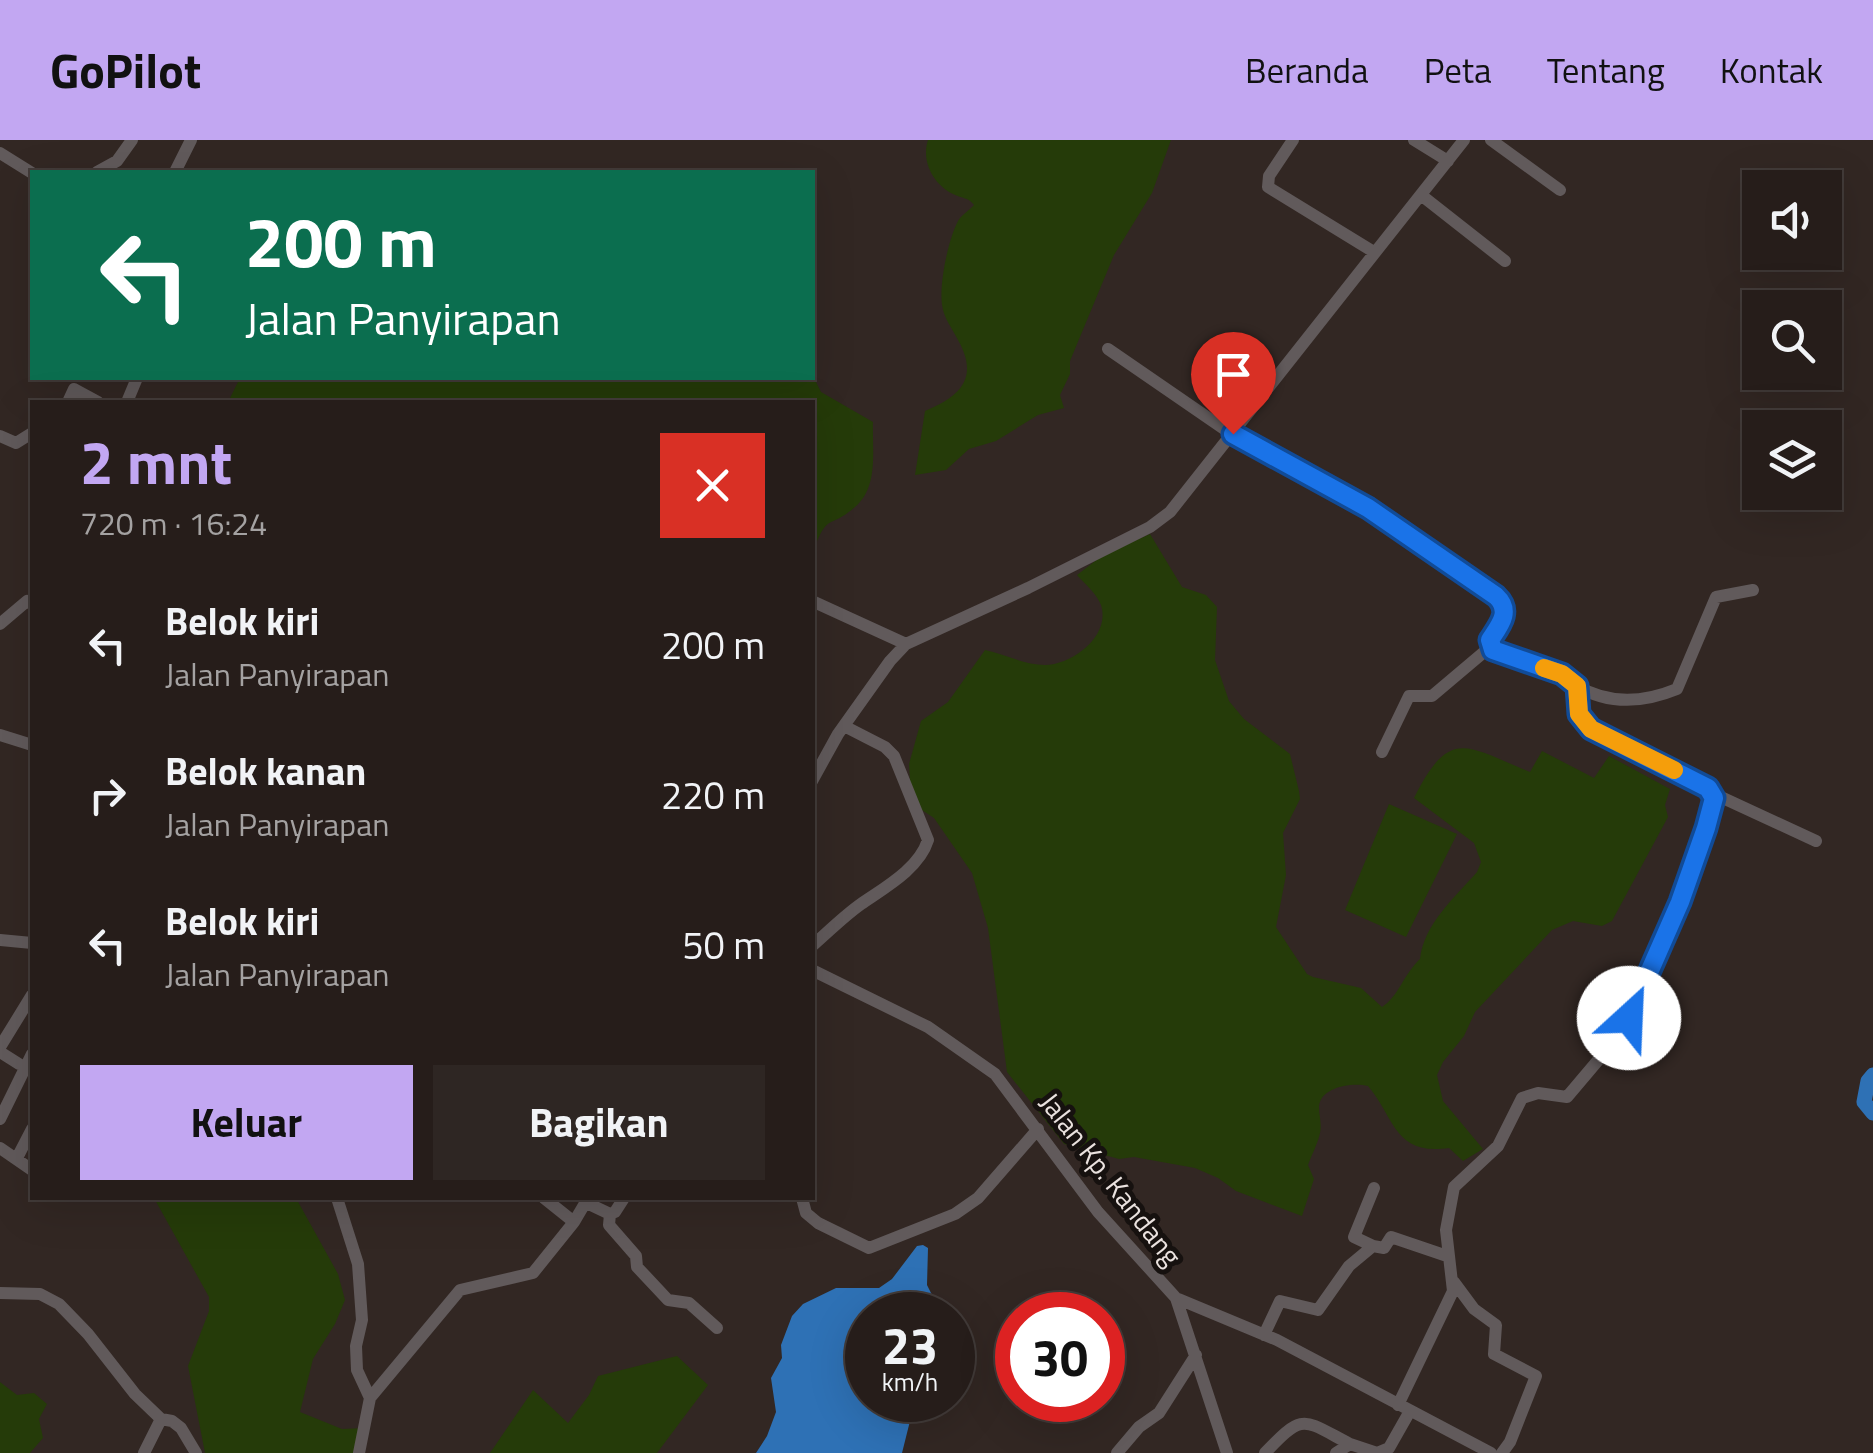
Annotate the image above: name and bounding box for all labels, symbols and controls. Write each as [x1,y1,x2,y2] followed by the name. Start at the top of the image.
[50,34,201,107] text: GoPilot
[1245,43,1369,97] text: Beranda
[1424,43,1492,97] text: Peta
[1547,43,1665,97] text: Tentang
[1720,43,1823,97] text: Kontak
[1742,170,1842,510] map controls
[1742,170,1842,270] button: sound
[245,188,437,294] text: 200 m
[80,210,210,340] icon: left
[245,284,561,352] text: Jalan Panyirapan
[1742,290,1842,390] button: search
[1191,332,1276,435] pin
[1206,347,1261,402] icon: arrive
[1742,410,1842,510] button: layers
[80,416,232,507] text: 2 mnt
[660,433,765,538] button: close
[80,499,267,547] text: 720 m · 16:24
[165,592,319,650] text: Belok kiri
[661,616,765,674] text: 200 m
[80,618,135,673] icon: left
[165,650,389,698] text: Jalan Panyirapan
[165,742,366,800] text: Belok kanan
[661,766,765,824] text: 220 m
[80,768,135,823] icon: right
[165,800,389,848] text: Jalan Panyirapan
[165,892,319,950] text: Belok kiri
[682,916,765,974] text: 50 m
[80,918,135,973] icon: left
[165,950,389,998] text: Jalan Panyirapan
[1577,966,1681,1070] position arrow
[80,1065,413,1180] button: Keluar
[433,1065,765,1180] button: Bagikan
[1030,1083,1193,1275] street label: Jalan Kp. Kandang
[995,1292,1125,1422] speed limit sign: 30
[882,1307,938,1383] text: 23
[882,1363,938,1401] text: km/h

